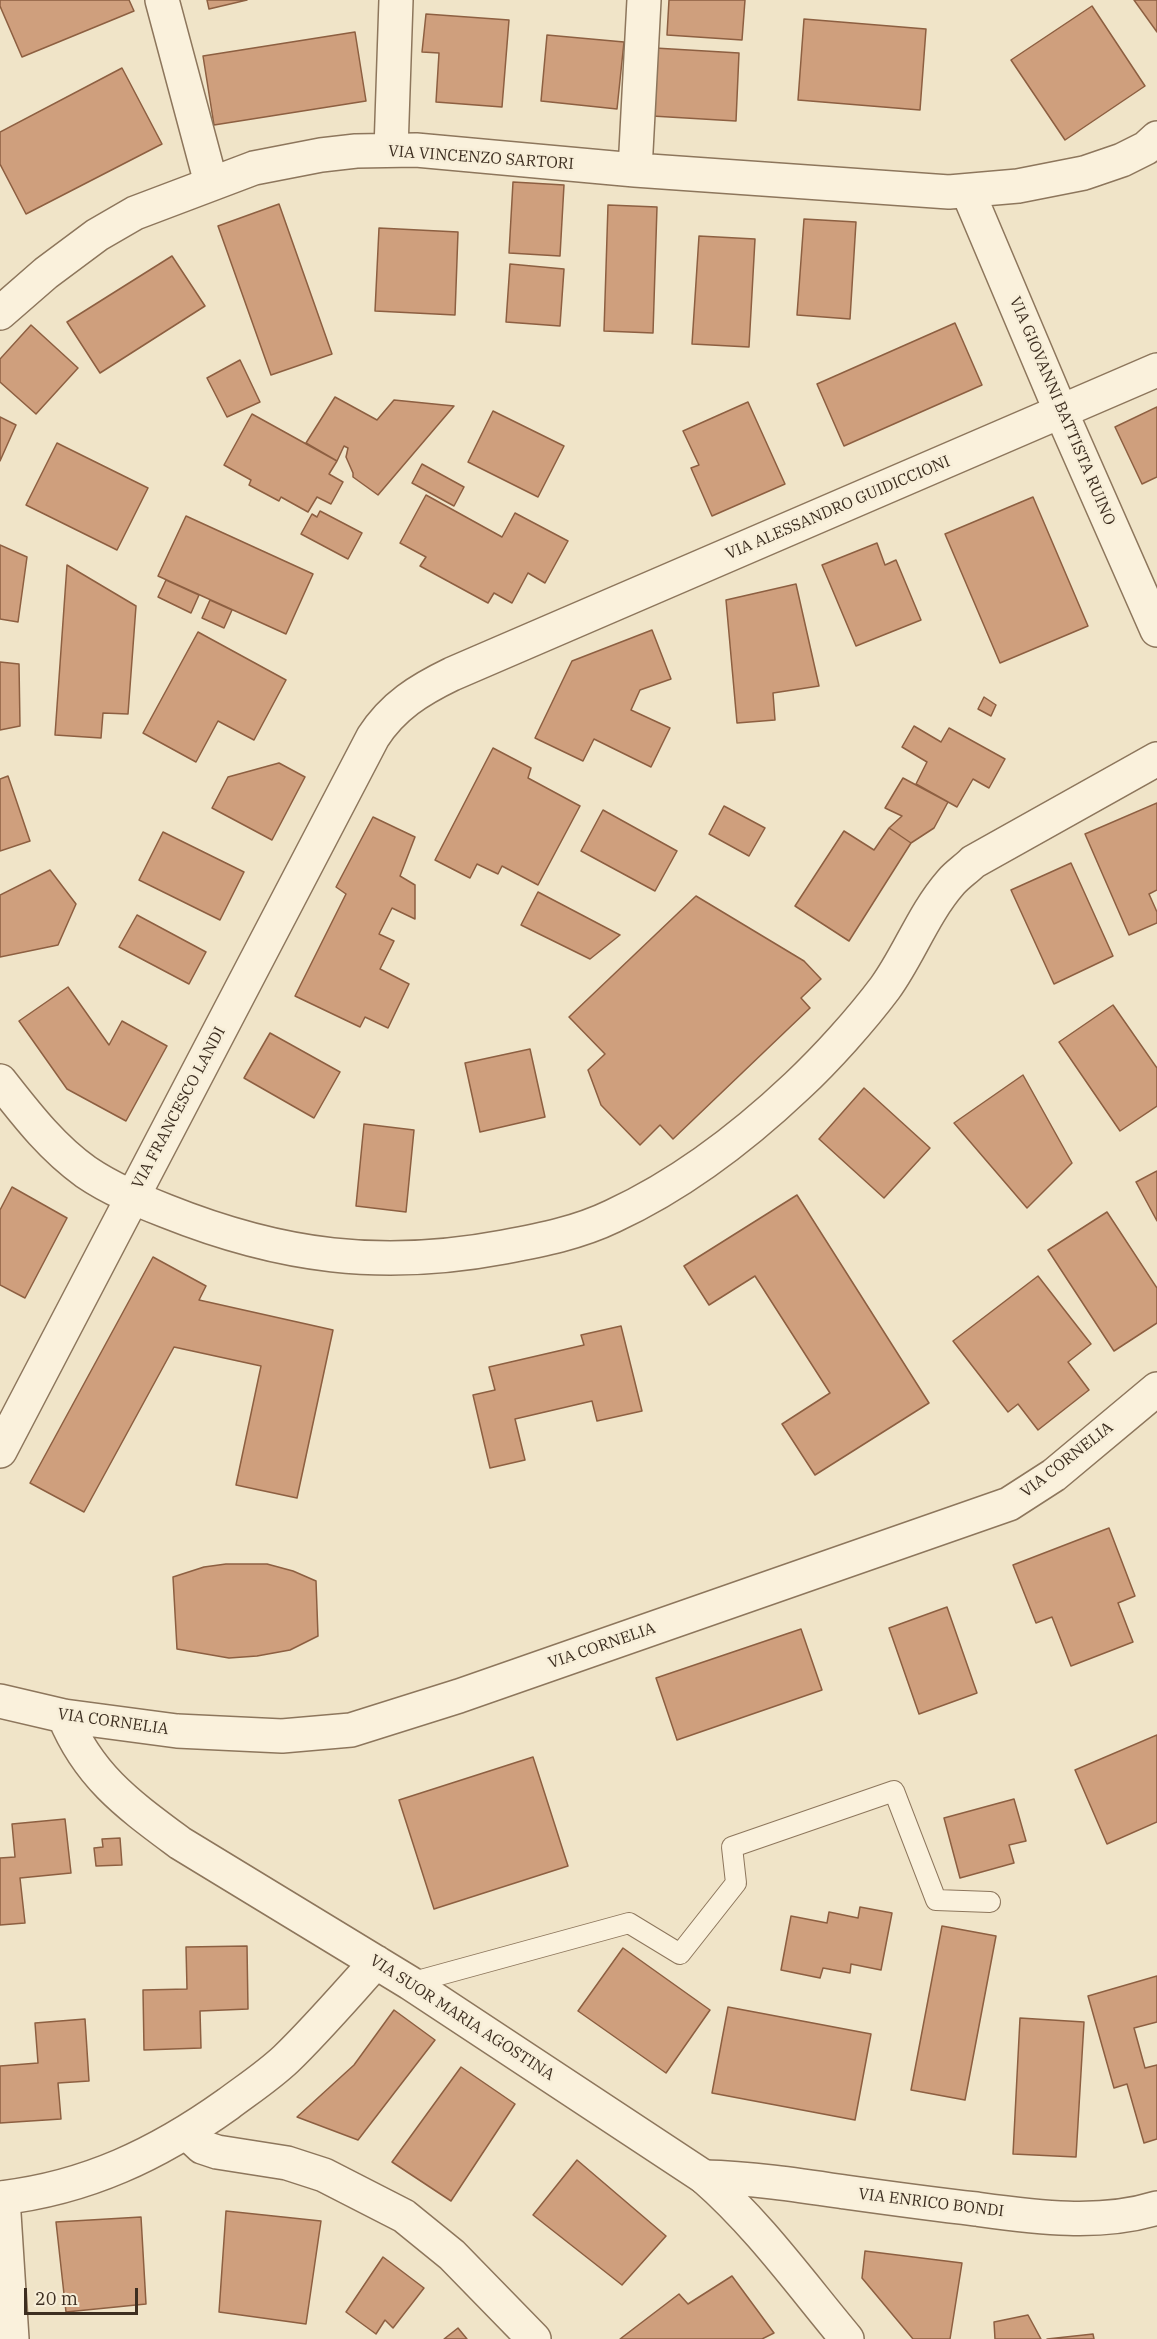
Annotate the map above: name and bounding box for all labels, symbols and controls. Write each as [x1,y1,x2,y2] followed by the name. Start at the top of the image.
[387,142,575,174] street label: VIA VINCENZO SARTORI
[1005,294,1119,528] street label: VIA GIOVANNI BATTISTA RUINO
[723,452,953,564] street label: VIA ALESSANDRO GUIDICCIONI
[128,1024,230,1192] street label: VIA FRANCESCO LANDI
[1017,1418,1117,1502] street label: VIA CORNELIA
[546,1619,658,1673] street label: VIA CORNELIA
[56,1705,170,1739] street label: VIA CORNELIA
[366,1951,558,2085] street label: VIA SUOR MARIA AGOSTINA
[857,2185,1005,2221] street label: VIA ENRICO BONDI
[27,2276,141,2314] scale bar
[35,2287,78,2310] text: 20 m

